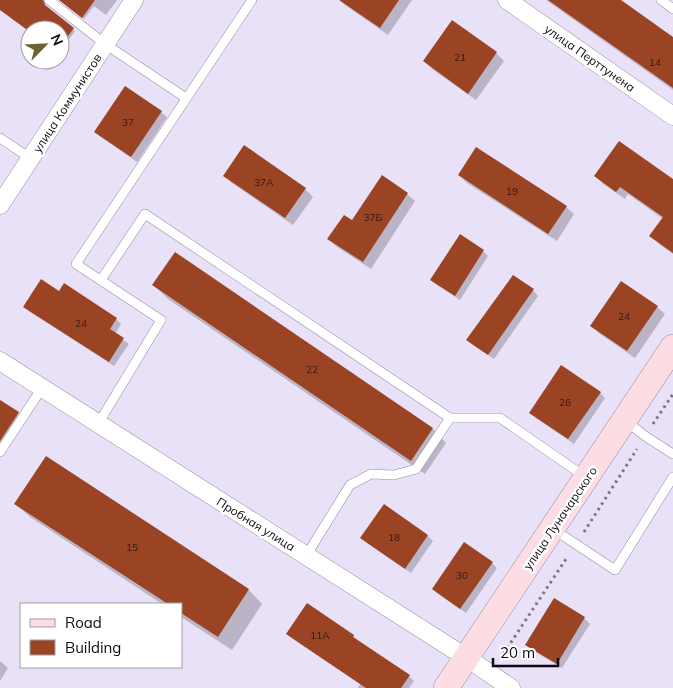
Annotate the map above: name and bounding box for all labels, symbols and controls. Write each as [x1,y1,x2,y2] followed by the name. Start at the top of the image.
[20,20,70,70] north arrow
[542,21,638,95] street label: улица Перттунена
[47,31,67,48] text: N
[29,50,105,155] street label: улица Коммунистов
[454,51,466,64] house number: 21
[649,56,661,69] house number: 14
[122,116,134,129] house number: 37
[254,176,274,189] house number: 37А
[506,185,518,198] house number: 19
[364,211,383,224] house number: 37Б
[618,310,630,323] house number: 24
[75,317,87,330] house number: 24
[306,363,318,376] house number: 22
[559,396,571,409] house number: 26
[520,463,600,573] street label: улица Луначарского
[214,494,298,554] street label: Пробная улица
[388,531,400,544] house number: 18
[126,541,138,554] house number: 15
[456,569,468,582] house number: 30
[20,603,182,668] legend
[65,613,102,632] text: Road
[310,629,330,642] house number: 11А
[493,636,558,668] scale bar
[65,638,121,657] text: Building
[500,643,535,662] text: 20 m

